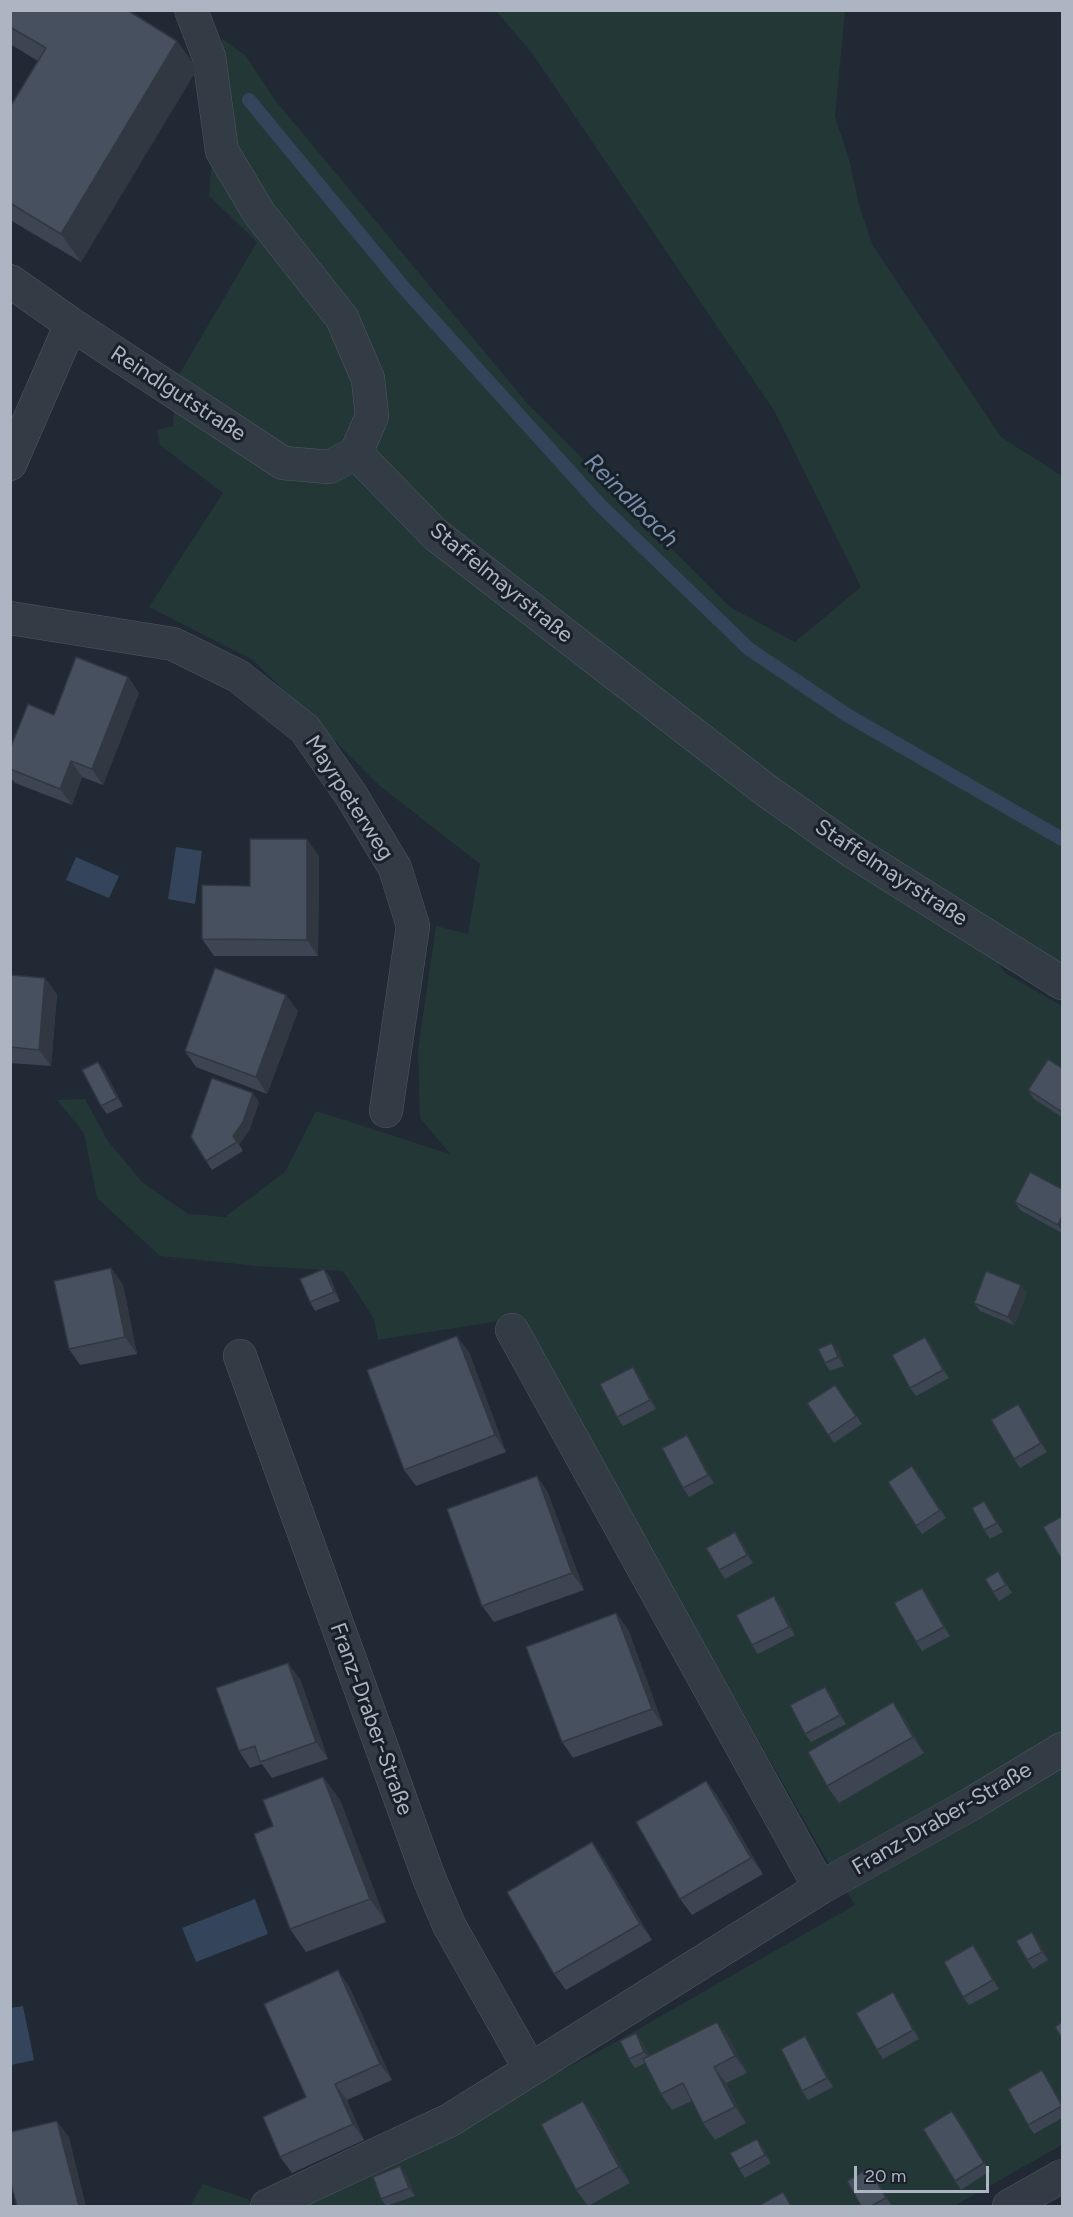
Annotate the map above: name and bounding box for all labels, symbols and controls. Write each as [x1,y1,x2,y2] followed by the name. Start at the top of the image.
[105,340,251,448] street label: Reindlgutstraße
[578,448,684,554] water label: Reindlbach
[424,517,578,649] street label: Staffelmayrstraße
[299,731,399,865] street label: Mayrpeterweg
[810,814,972,932] street label: Staffelmayrstraße
[324,1619,418,1819] street label: Franz-Draber-Straße
[848,1757,1036,1881] street label: Franz-Draber-Straße
[857,2154,992,2192] scale bar
[865,2165,906,2187] text: 20 m

